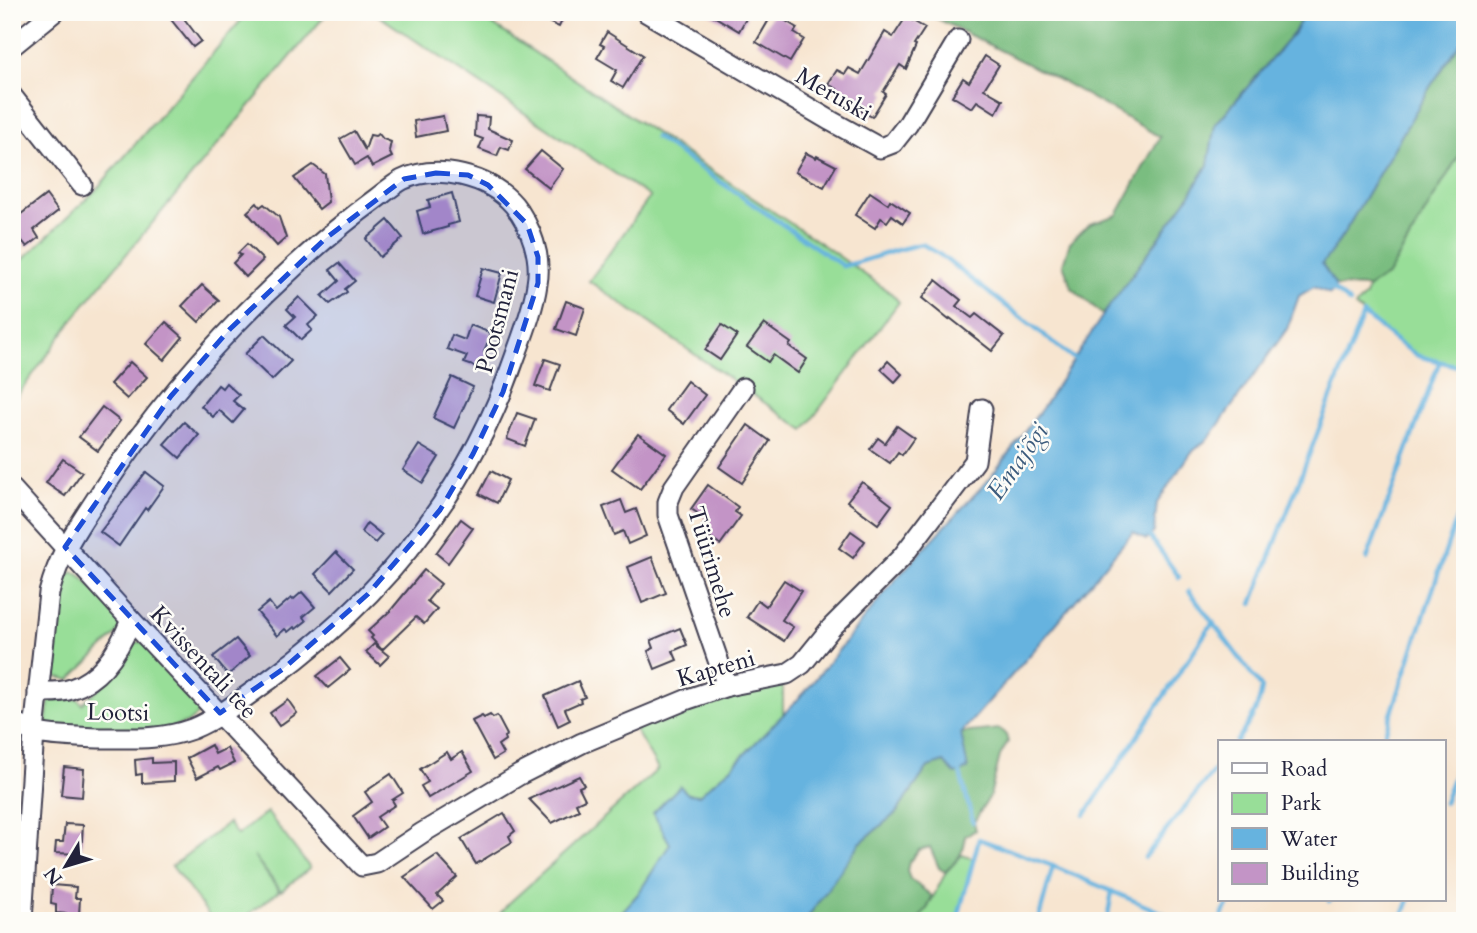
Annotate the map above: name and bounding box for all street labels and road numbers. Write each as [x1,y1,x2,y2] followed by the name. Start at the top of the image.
[790,59,878,130] street label: Meruski
[468,265,527,377] street label: Pootsmani
[679,502,744,622] street label: Tüürimehe
[142,598,265,726] street label: Kvissentali tee
[673,642,759,695] street label: Kapteni
[86,695,150,730] street label: Lootsi

